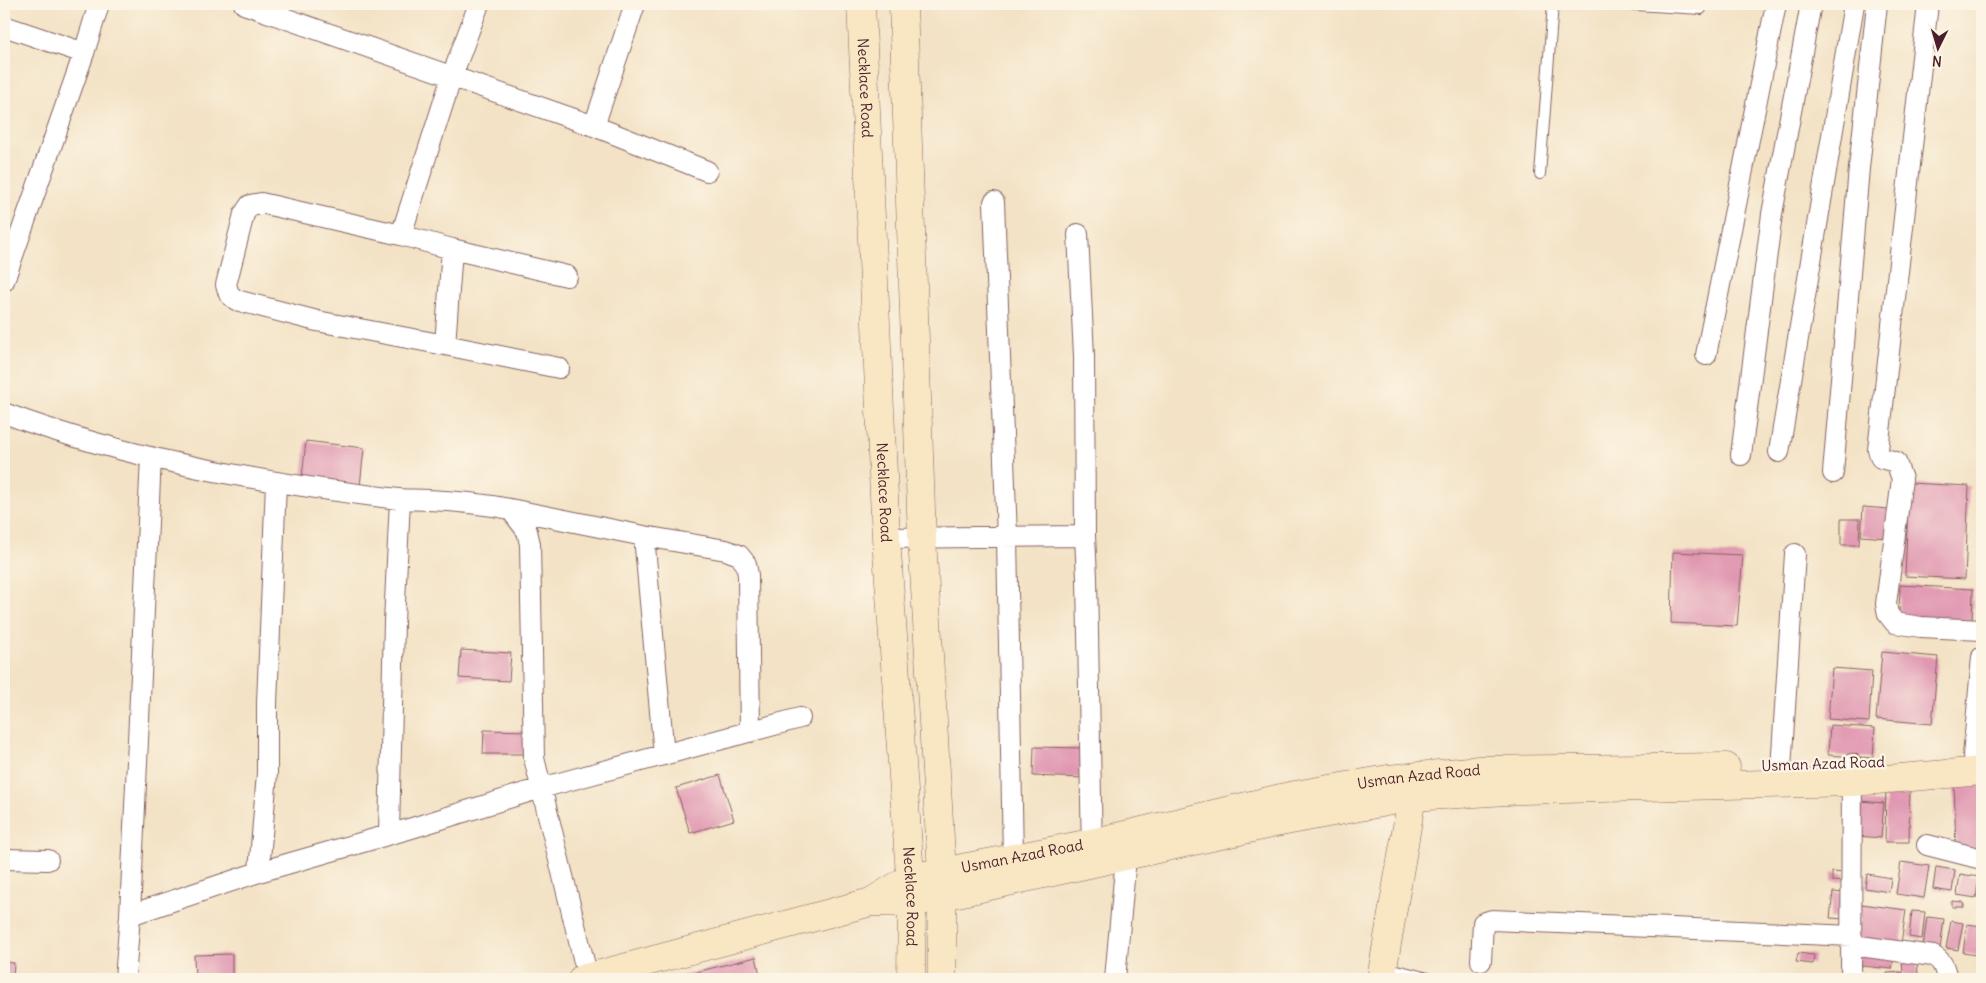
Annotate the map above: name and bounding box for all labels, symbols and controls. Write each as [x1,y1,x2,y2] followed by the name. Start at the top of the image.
[1914,22,1964,72] north arrow
[854,38,877,138] street label: Necklace Road
[1931,52,1942,70] text: N
[873,442,896,543] street label: Necklace Road
[1761,752,1885,775] street label: Usman Azad Road
[1356,760,1481,793] street label: Usman Azad Road
[959,835,1085,877] street label: Usman Azad Road
[899,846,922,947] street label: Necklace Road

